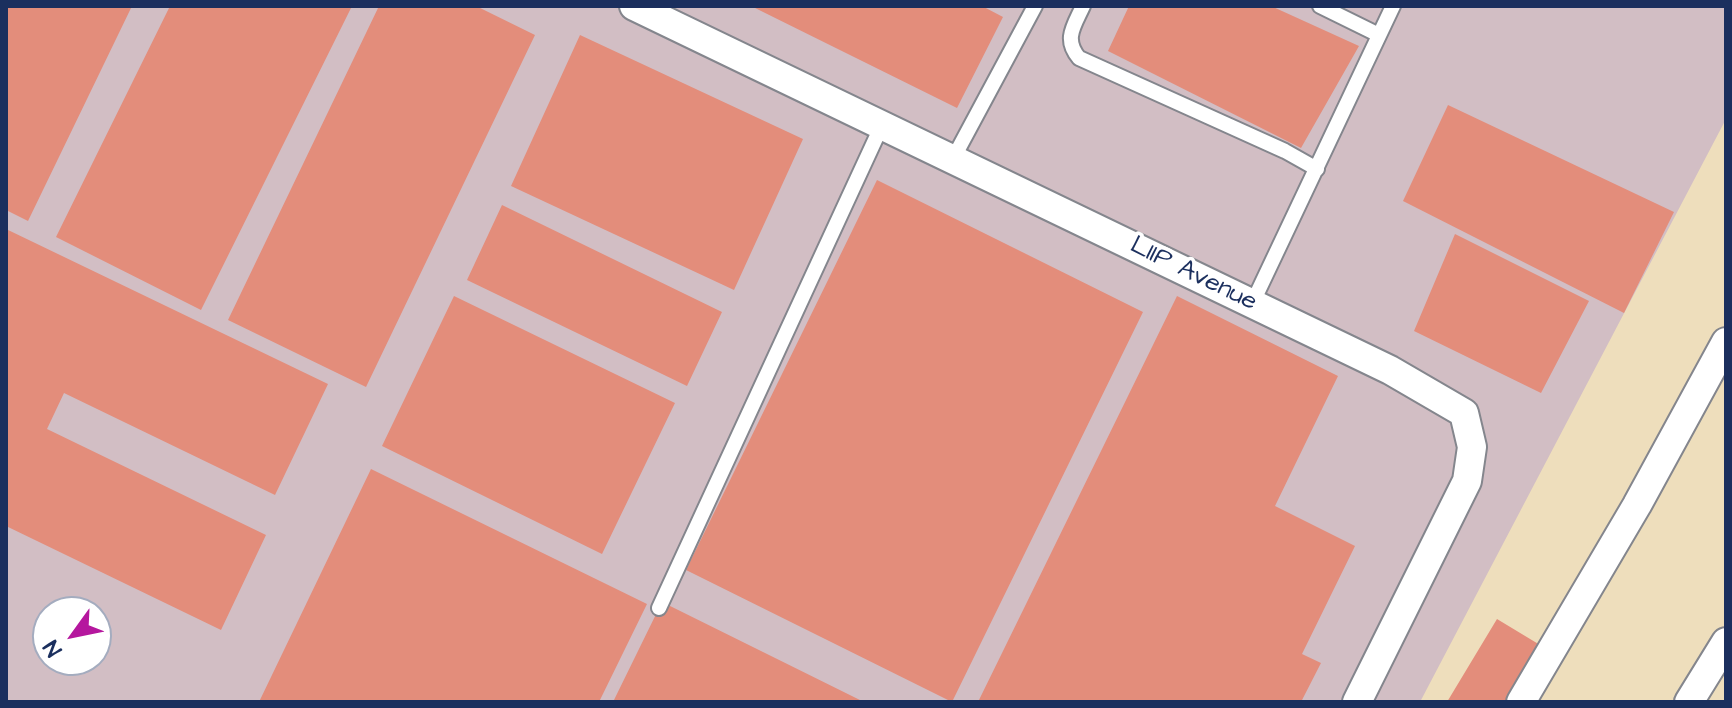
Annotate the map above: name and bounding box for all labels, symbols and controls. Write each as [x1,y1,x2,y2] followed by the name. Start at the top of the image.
[1124,231,1262,319] street label: LIIP Avenue
[32,596,112,676] north arrow
[36,634,70,662] text: N

